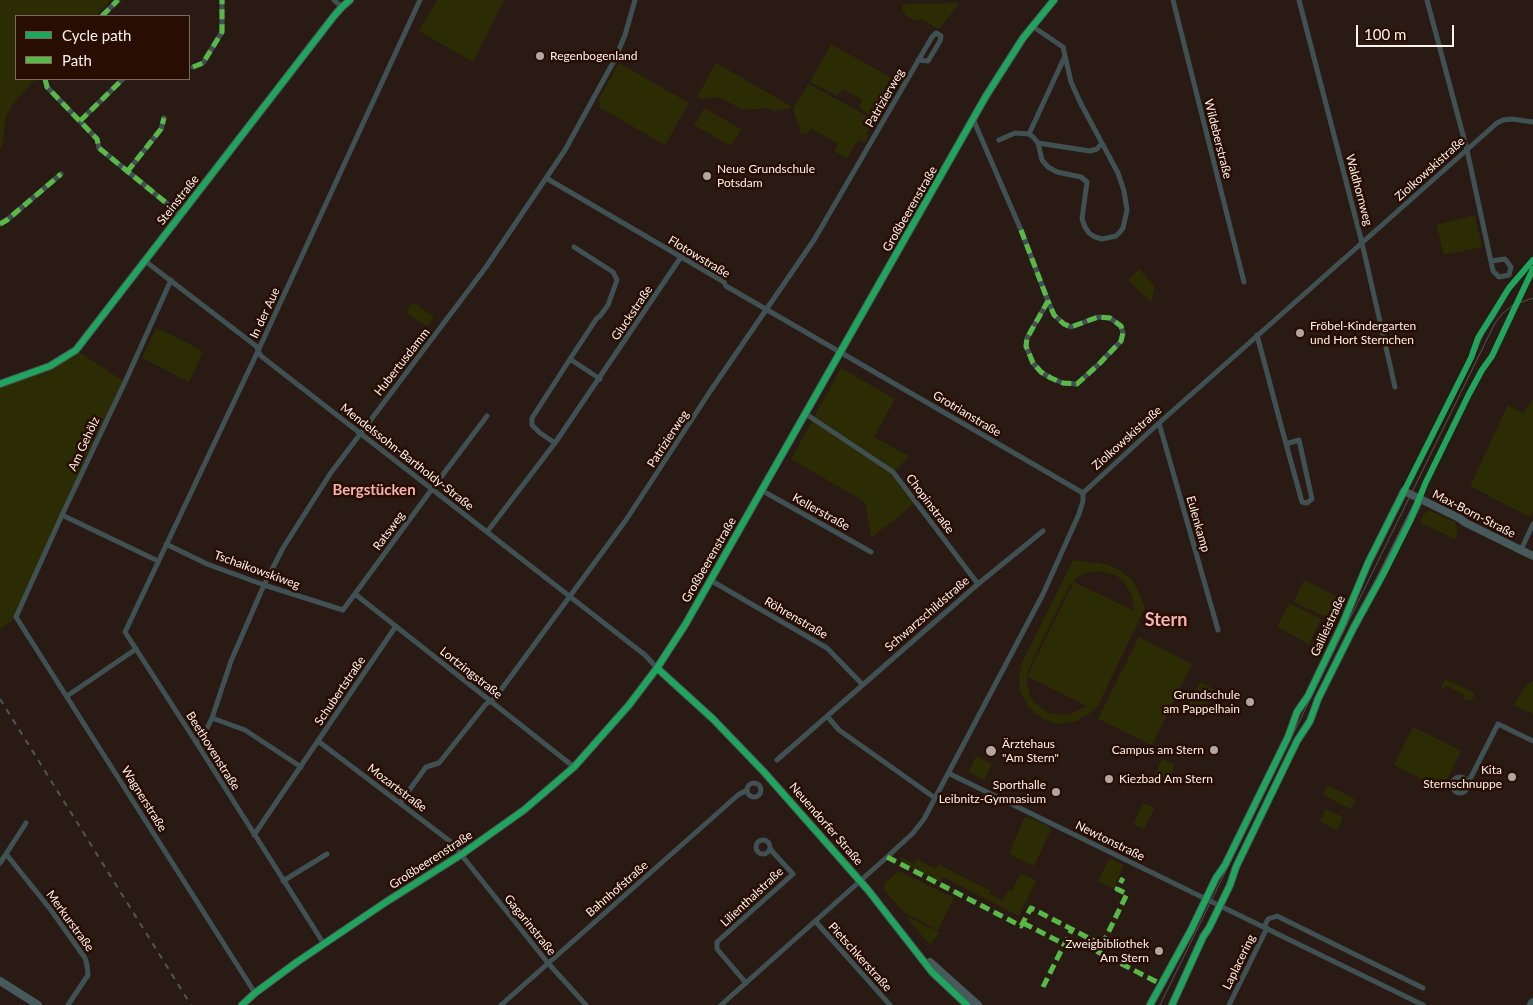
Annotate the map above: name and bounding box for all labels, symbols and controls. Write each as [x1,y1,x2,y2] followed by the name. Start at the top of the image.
[15,15,190,80] legend
[1358,15,1456,47] scale bar
[1364,25,1406,43] text: 100 m
[62,26,131,44] text: Cycle path
[550,49,638,63] place label: Regenbogenland
[534,50,546,62] marker: Regenbogenland
[62,51,92,69] text: Path
[862,66,908,130] street label: Patrizierweg
[1201,98,1235,180] street label: Wildeberstraße
[1392,134,1468,204] street label: Ziolkowskistraße
[1343,153,1375,227] street label: Waldhornweg
[717,162,815,190] place label: Neue Grundschule Potsdam
[880,164,940,254] street label: Großbeerenstraße
[701,170,713,182] marker: Neue Grundschule Potsdam
[154,172,202,228] street label: Steinstraße
[665,233,733,281] street label: Flotowstraße
[608,283,656,343] street label: Gluckstraße
[247,285,283,341] street label: In der Aue
[1310,319,1416,347] place label: Fröbel-Kindergarten und Hort Sternchen
[371,325,433,399] street label: Hubertusdamm
[1294,327,1306,339] marker: Fröbel-Kindergarten und Hort Sternchen
[930,388,1004,440] street label: Grotrianstraße
[338,401,476,513] street label: Mendelssohn-Bartholdy-Straße
[1089,403,1165,473] street label: Ziolkowskistraße
[644,408,692,470] street label: Patrizierweg
[65,415,103,473] street label: Am Gehölz
[903,471,957,537] street label: Chopinstraße
[332,481,416,499] district label: Bergstücken
[1430,487,1518,541] street label: Max-Born-Straße
[790,490,852,534] street label: Kellerstraße
[1183,494,1213,554] street label: Eulenkamp
[370,509,408,553] street label: Ratsweg
[679,515,739,605] street label: Großbeerenstraße
[212,548,302,592] street label: Tschaikowskiweg
[882,573,972,655] street label: Schwarzschildstraße
[1308,593,1348,659] street label: Galileistraße
[762,594,830,642] street label: Röhrenstraße
[1145,609,1187,631] district label: Stern
[437,644,505,702] street label: Lortzingstraße
[312,654,368,728] street label: Schubertstraße
[1163,688,1240,716] place label: Grundschule am Pappelhain
[1244,696,1256,708] marker: Grundschule am Pappelhain
[183,709,243,793] street label: Beethovenstraße
[1002,737,1059,765] place label: Ärztehaus "Am Stern"
[1112,743,1204,757] place label: Campus am Stern
[984,744,998,758] marker: Ärztehaus "Am Stern"
[1208,744,1220,756] marker: Campus am Stern
[364,761,430,815] street label: Mozartstraße
[1423,763,1502,791] place label: Kita Sternschnuppe
[118,764,170,834] street label: Wagnerstraße
[1506,771,1518,783] marker: Kita Sternschnuppe
[1119,772,1213,786] place label: Kiezbad Am Stern
[1103,773,1115,785] marker: Kiezbad Am Stern
[939,778,1046,806] place label: Sporthalle Leibnitz-Gymnasium
[786,780,866,868] street label: Neuendorfer Straße
[1050,786,1062,798] marker: Sporthalle Leibnitz-Gymnasium
[1073,818,1147,864] street label: Newtonstraße
[387,828,475,892] street label: Großbeerenstraße
[583,858,651,920] street label: Bahnhofstraße
[718,864,786,930] street label: Lilienthalstraße
[43,888,97,954] street label: Merkurstraße
[501,892,559,958] street label: Gagarinstraße
[825,920,895,994] street label: Pietschkerstraße
[1219,932,1259,992] street label: Laplacering
[1065,937,1149,965] place label: Zweigbibliothek Am Stern
[1153,945,1165,957] marker: Zweigbibliothek Am Stern

